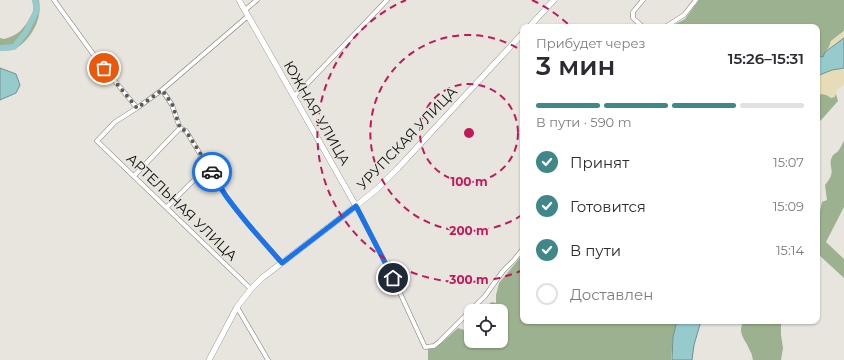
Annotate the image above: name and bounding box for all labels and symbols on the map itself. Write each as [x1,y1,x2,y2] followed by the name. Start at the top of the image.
[87,51,121,85] pin
[280,57,355,169] street label: ЮЖНАЯ УЛИЦА
[353,82,461,193] street label: УРУПСКАЯ УЛИЦА
[462,126,476,140] centre of rings
[123,149,242,265] street label: АРТЕЛЬНАЯ УЛИЦА
[192,152,232,192] courier
[451,174,487,189] text: 100 m
[449,223,489,238] text: 200 m
[376,261,410,295] pin
[448,272,489,287] text: 300 m

